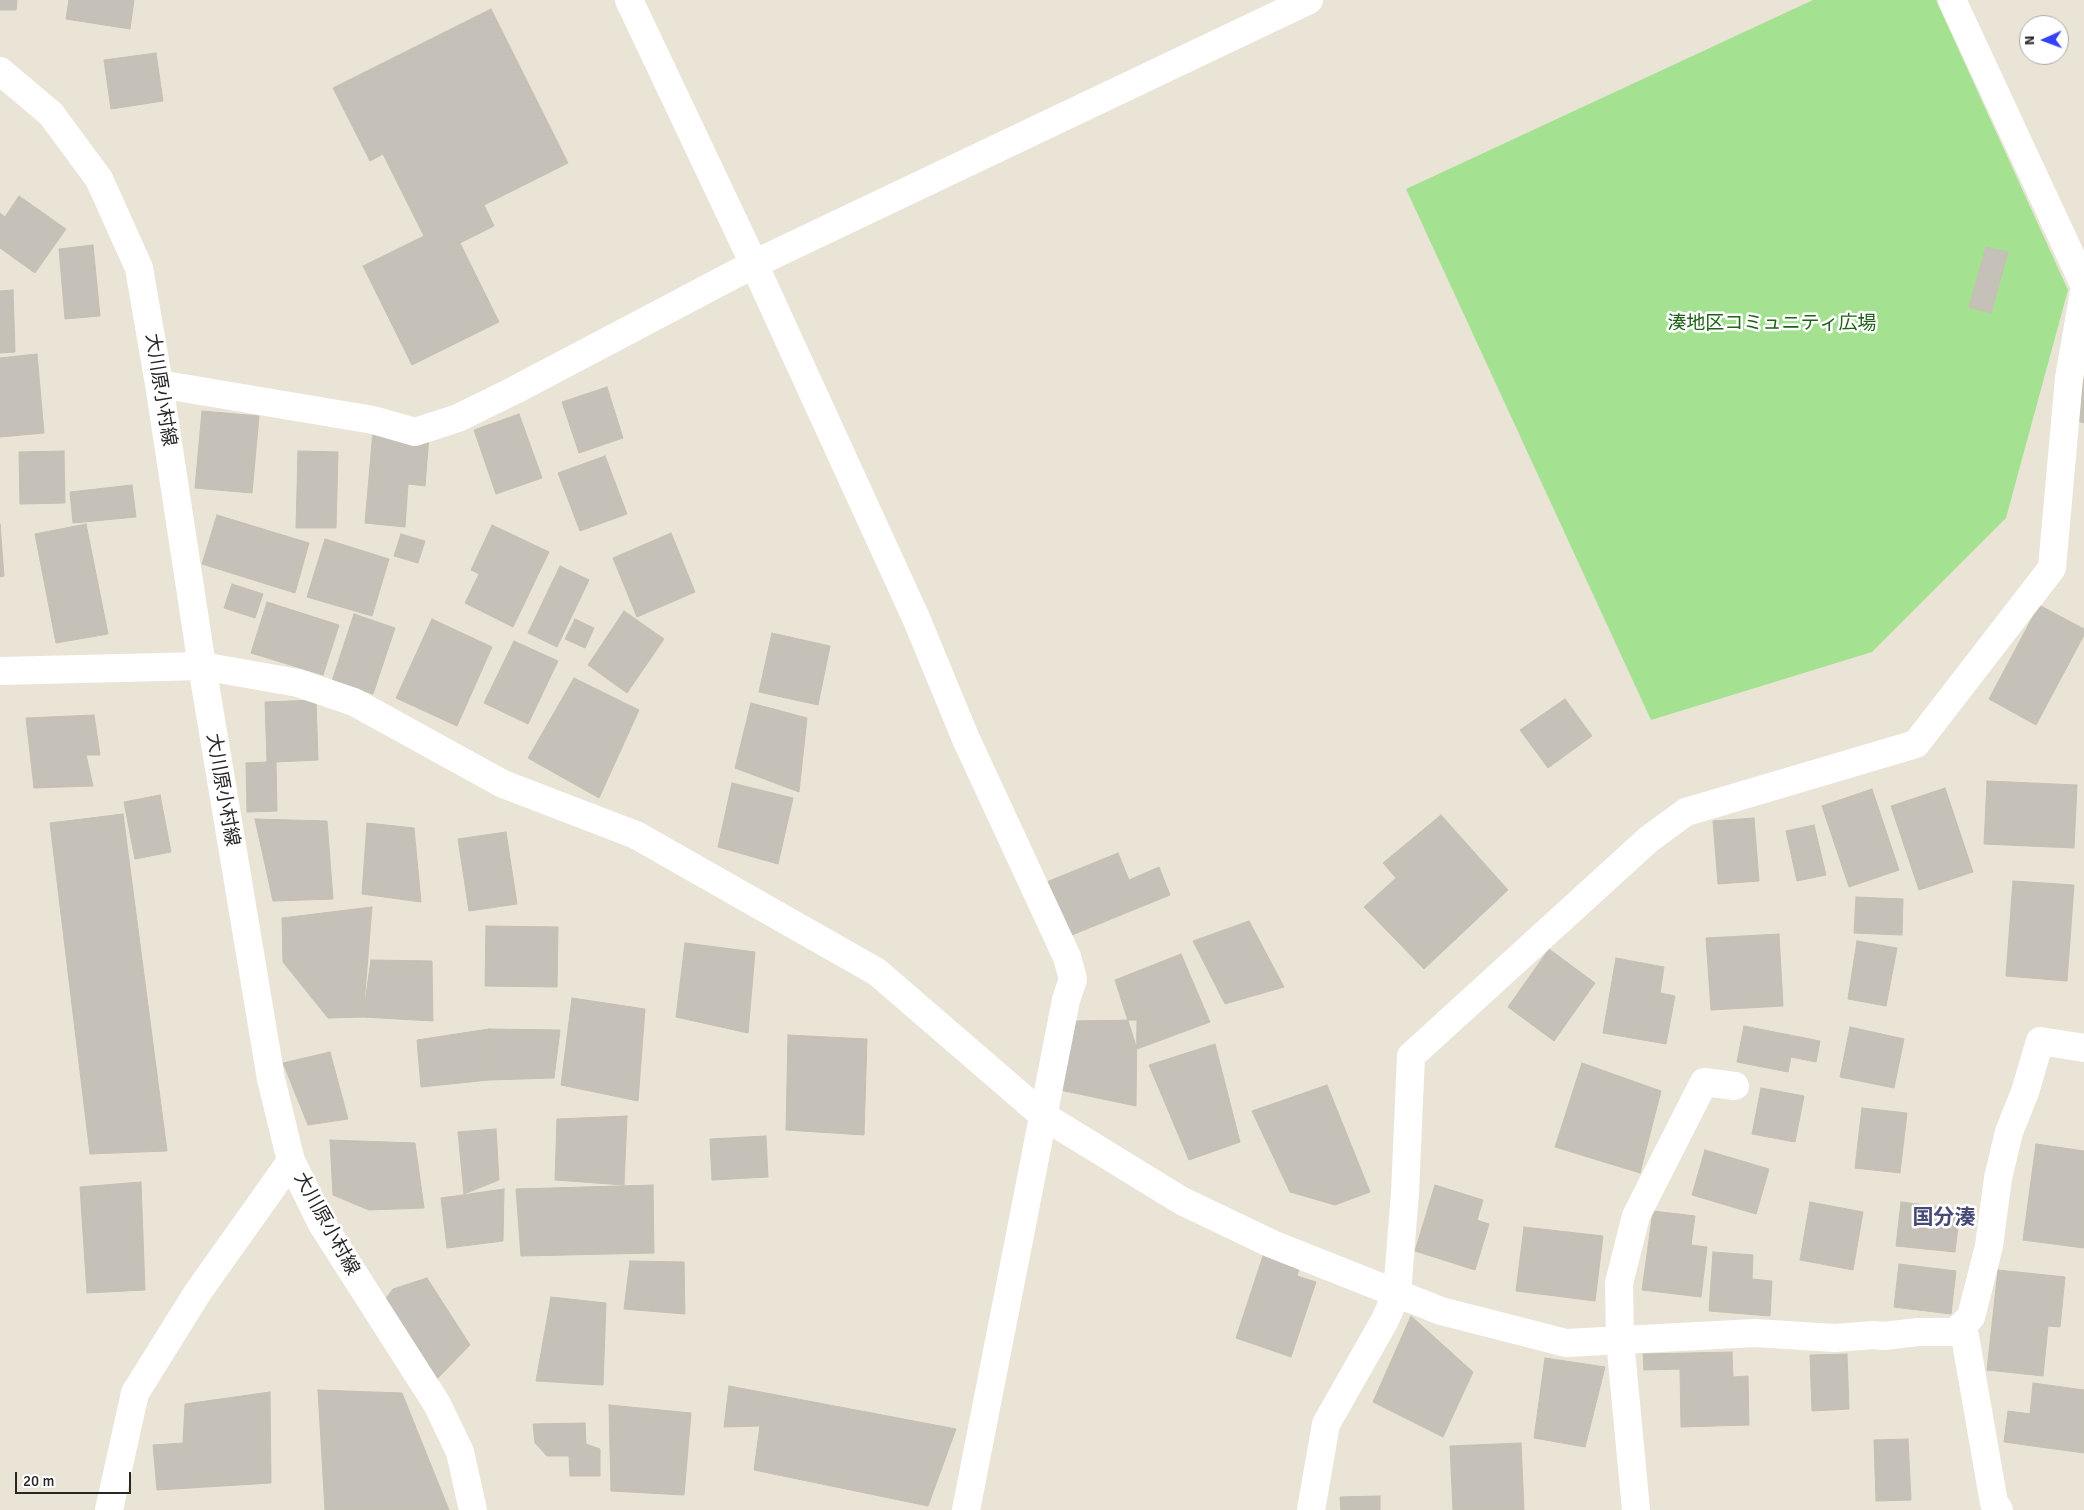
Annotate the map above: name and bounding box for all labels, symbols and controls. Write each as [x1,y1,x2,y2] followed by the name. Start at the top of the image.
[2019,15,2069,65] north arrow
[2021,35,2038,46] text: N
[1668,313,1876,335] park label: 湊地区コミュニティ広場
[140,332,180,448] street label: 大川原小村線
[201,732,243,848] street label: 大川原小村線
[288,1169,364,1279] street label: 大川原小村線
[1913,1205,1975,1231] district label: 国分湊
[18,1462,134,1494] scale bar
[23,1472,54,1490] text: 20 m

